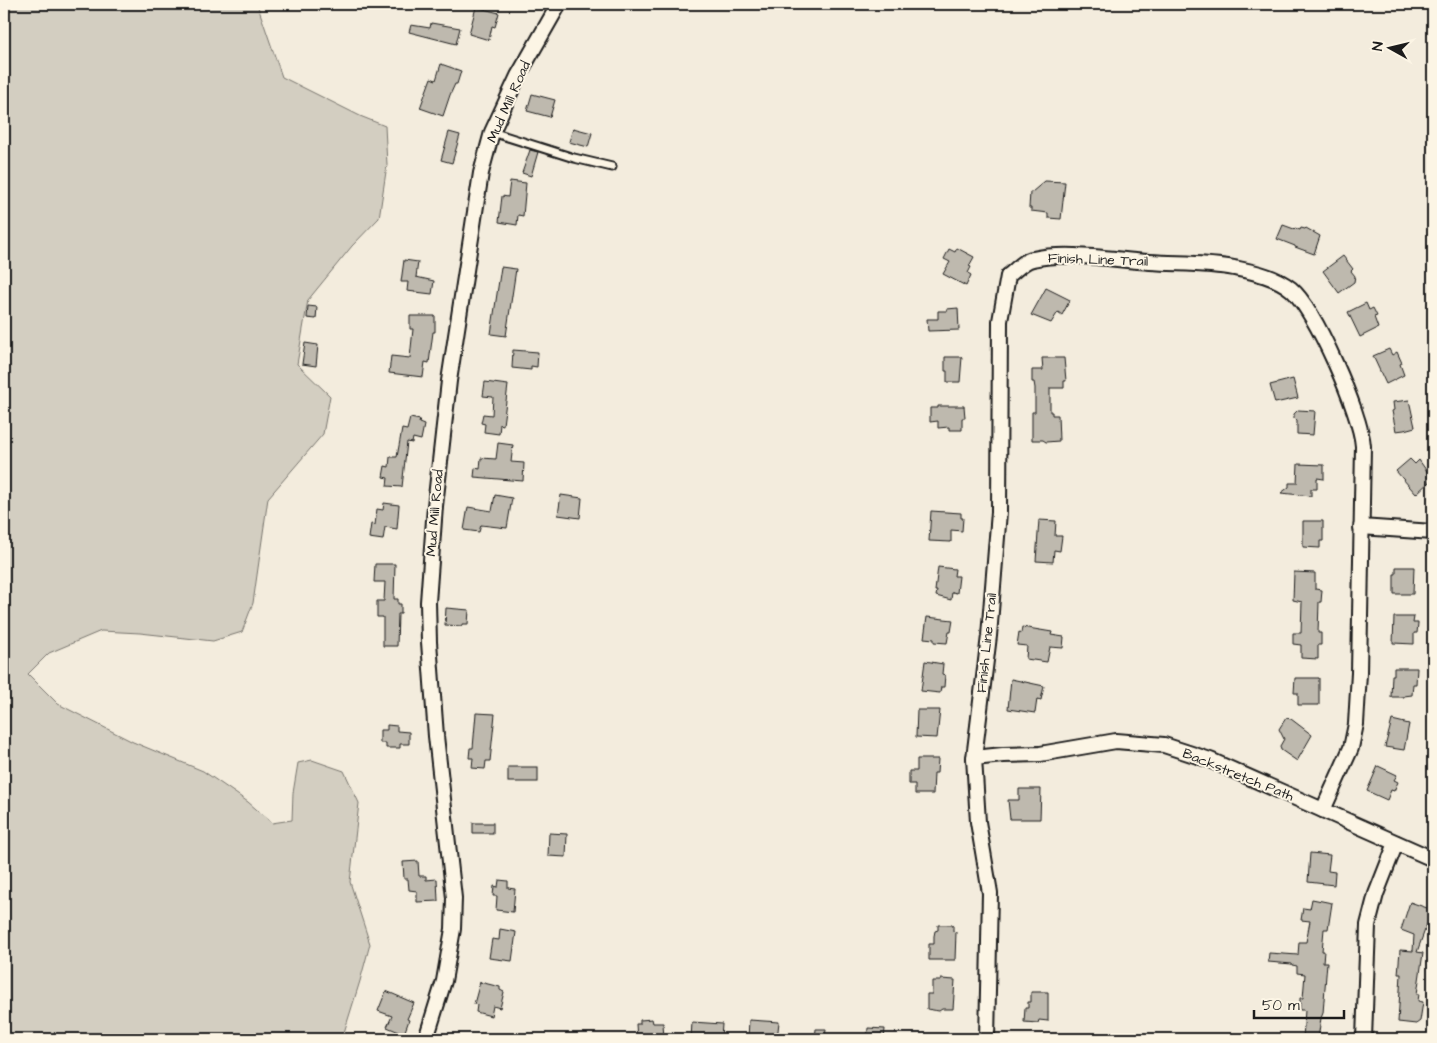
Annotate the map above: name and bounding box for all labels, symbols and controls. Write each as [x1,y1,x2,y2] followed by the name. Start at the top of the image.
[1364,22,1414,72] north arrow
[1368,40,1389,52] text: N
[482,58,536,146] street label: Mud Mill Road
[1047,248,1149,272] street label: Finish Line Trail
[421,469,449,557] street label: Mud Mill Road
[972,592,1002,694] street label: Finish Line Trail
[1179,744,1297,806] street label: Backstretch Path
[1254,988,1344,1020] scale bar
[1262,995,1300,1016] text: 50 m

